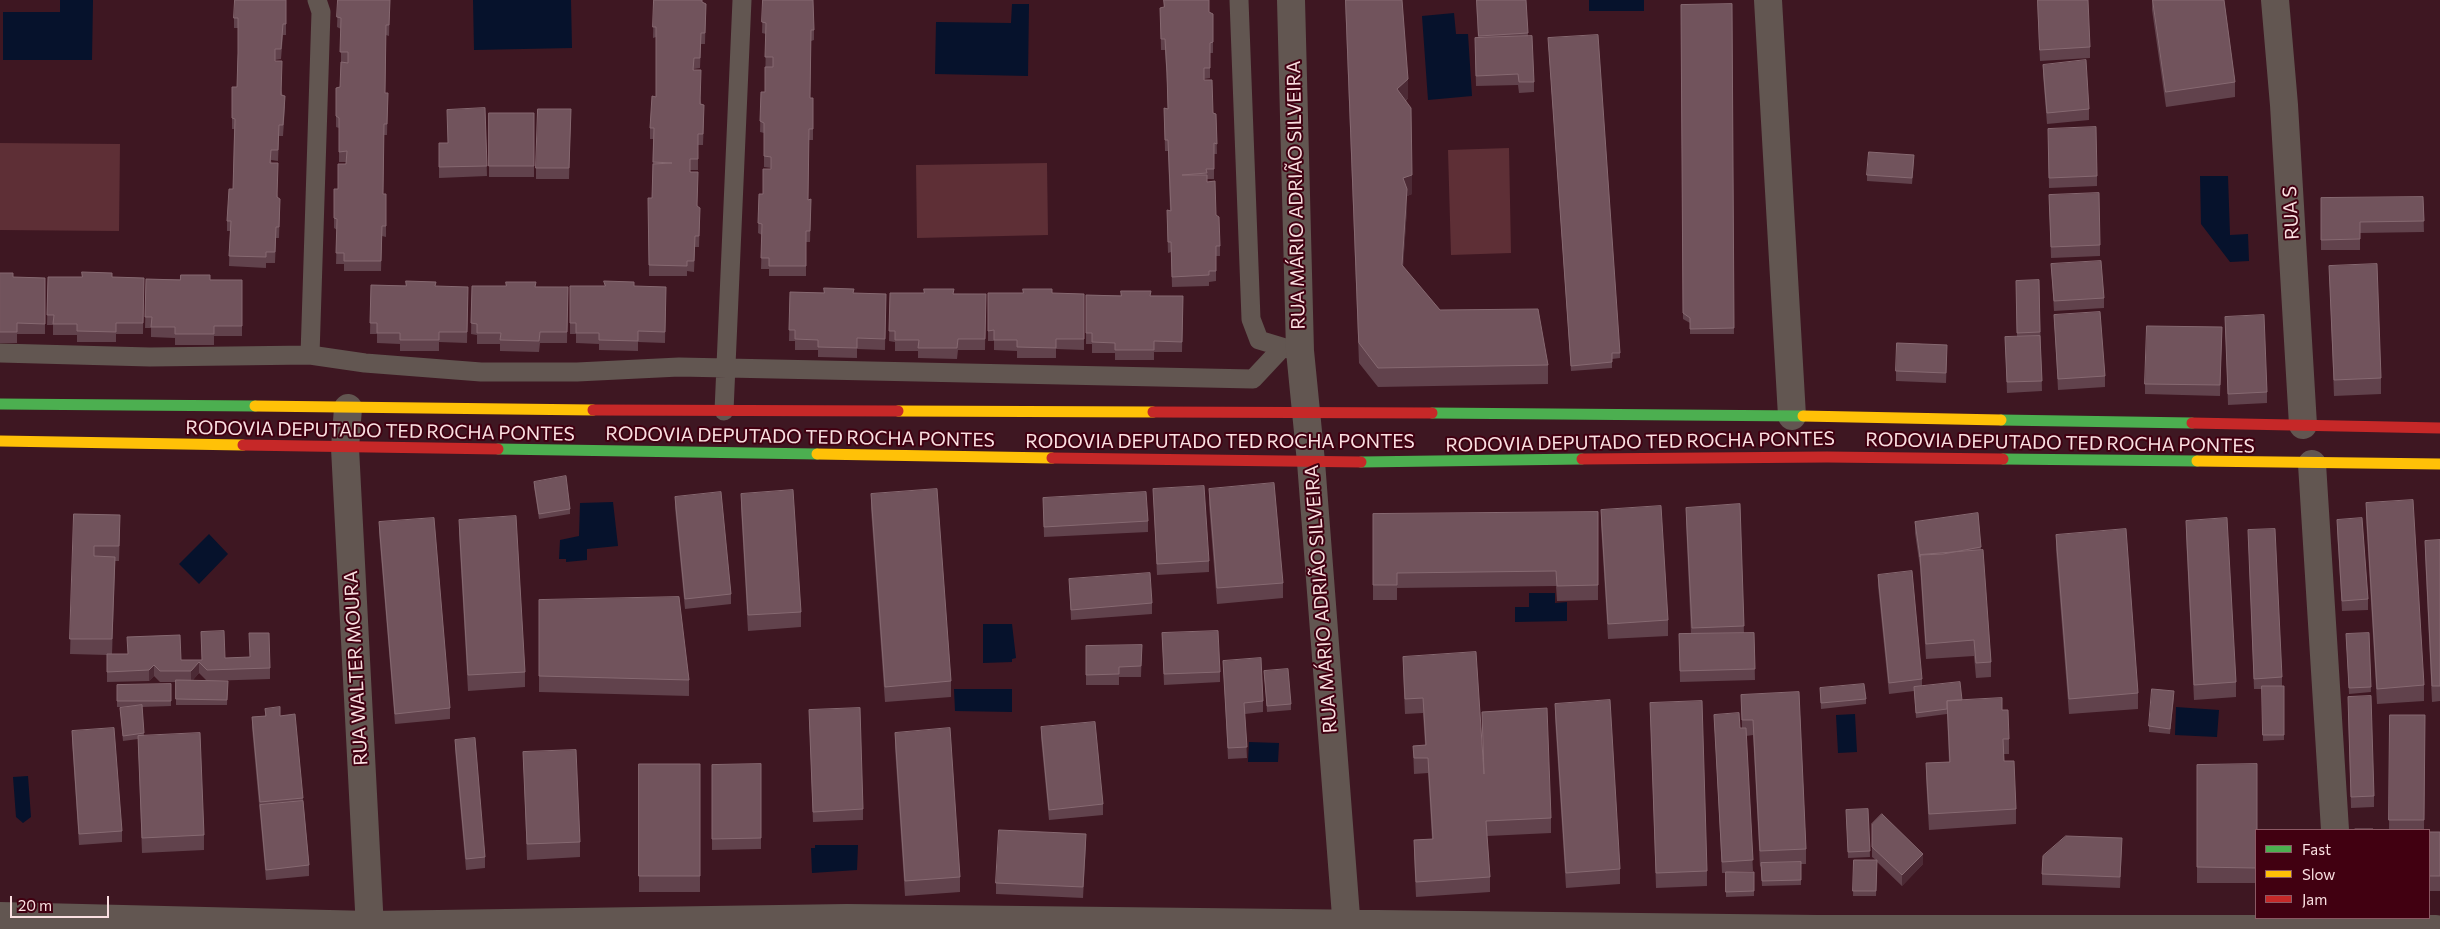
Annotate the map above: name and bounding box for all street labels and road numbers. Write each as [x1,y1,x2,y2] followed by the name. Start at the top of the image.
[1282,60,1310,330] street label: RUA MÁRIO ADRIÃO SILVEIRA
[2278,186,2304,240] street label: RUA S
[185,416,575,446] street label: RODOVIA DEPUTADO TED ROCHA PONTES
[605,422,995,452] street label: RODOVIA DEPUTADO TED ROCHA PONTES
[1445,427,1835,457] street label: RODOVIA DEPUTADO TED ROCHA PONTES
[1865,428,2255,458] street label: RODOVIA DEPUTADO TED ROCHA PONTES
[1025,431,1415,453] street label: RODOVIA DEPUTADO TED ROCHA PONTES
[1300,464,1342,734] street label: RUA MÁRIO ADRIÃO SILVEIRA
[340,570,372,766] street label: RUA WALTER MOURA

